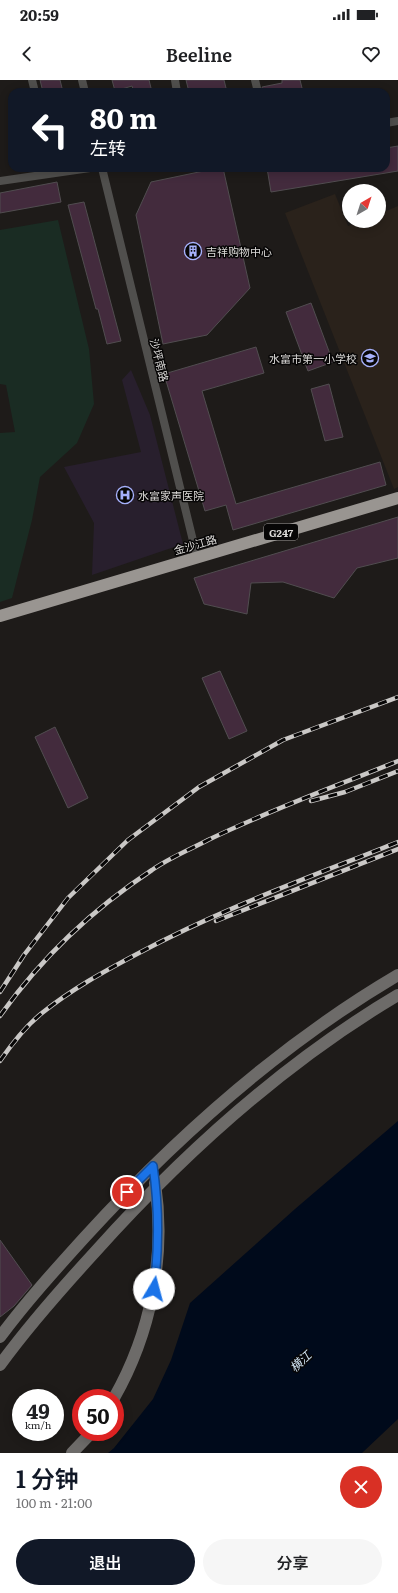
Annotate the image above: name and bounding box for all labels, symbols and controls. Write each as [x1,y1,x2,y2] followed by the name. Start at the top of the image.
[20,3,59,26] text: 20:59
[166,41,232,68] text: Beeline
[16,43,38,65] icon: back
[360,43,382,65] icon: heart
[90,96,157,138] text: 80 m
[24,104,76,156] icon: left
[90,134,126,161] text: 左转
[342,184,386,228] north arrow
[342,184,386,228] map controls
[183,241,203,261] building icon: 吉祥购物中心
[206,243,272,259] place label: 吉祥购物中心
[147,337,173,383] street label: 沙坪南路
[360,348,380,368] school or university icon: 水富市第一小学校
[269,350,357,366] place label: 水富市第一小学校
[115,485,135,505] hospital icon: 水富家声医院
[138,487,204,503] place label: 水富家声医院
[264,524,298,540] road number: G247
[172,530,218,558] street label: 金沙江路
[110,1175,144,1209] pin
[116,1181,138,1203] icon: arrive
[133,1268,175,1310] position arrow
[285,1345,316,1376] water label: 横江
[72,1389,124,1441] speed limit sign: 50
[26,1395,50,1425] text: 49
[25,1417,51,1432] text: km/h
[16,1460,79,1495] text: 1 分钟
[340,1466,382,1508] button: close
[16,1493,92,1512] text: 100 m · 21:00
[16,1539,195,1585] button: 退出
[203,1539,382,1585] button: 分享

